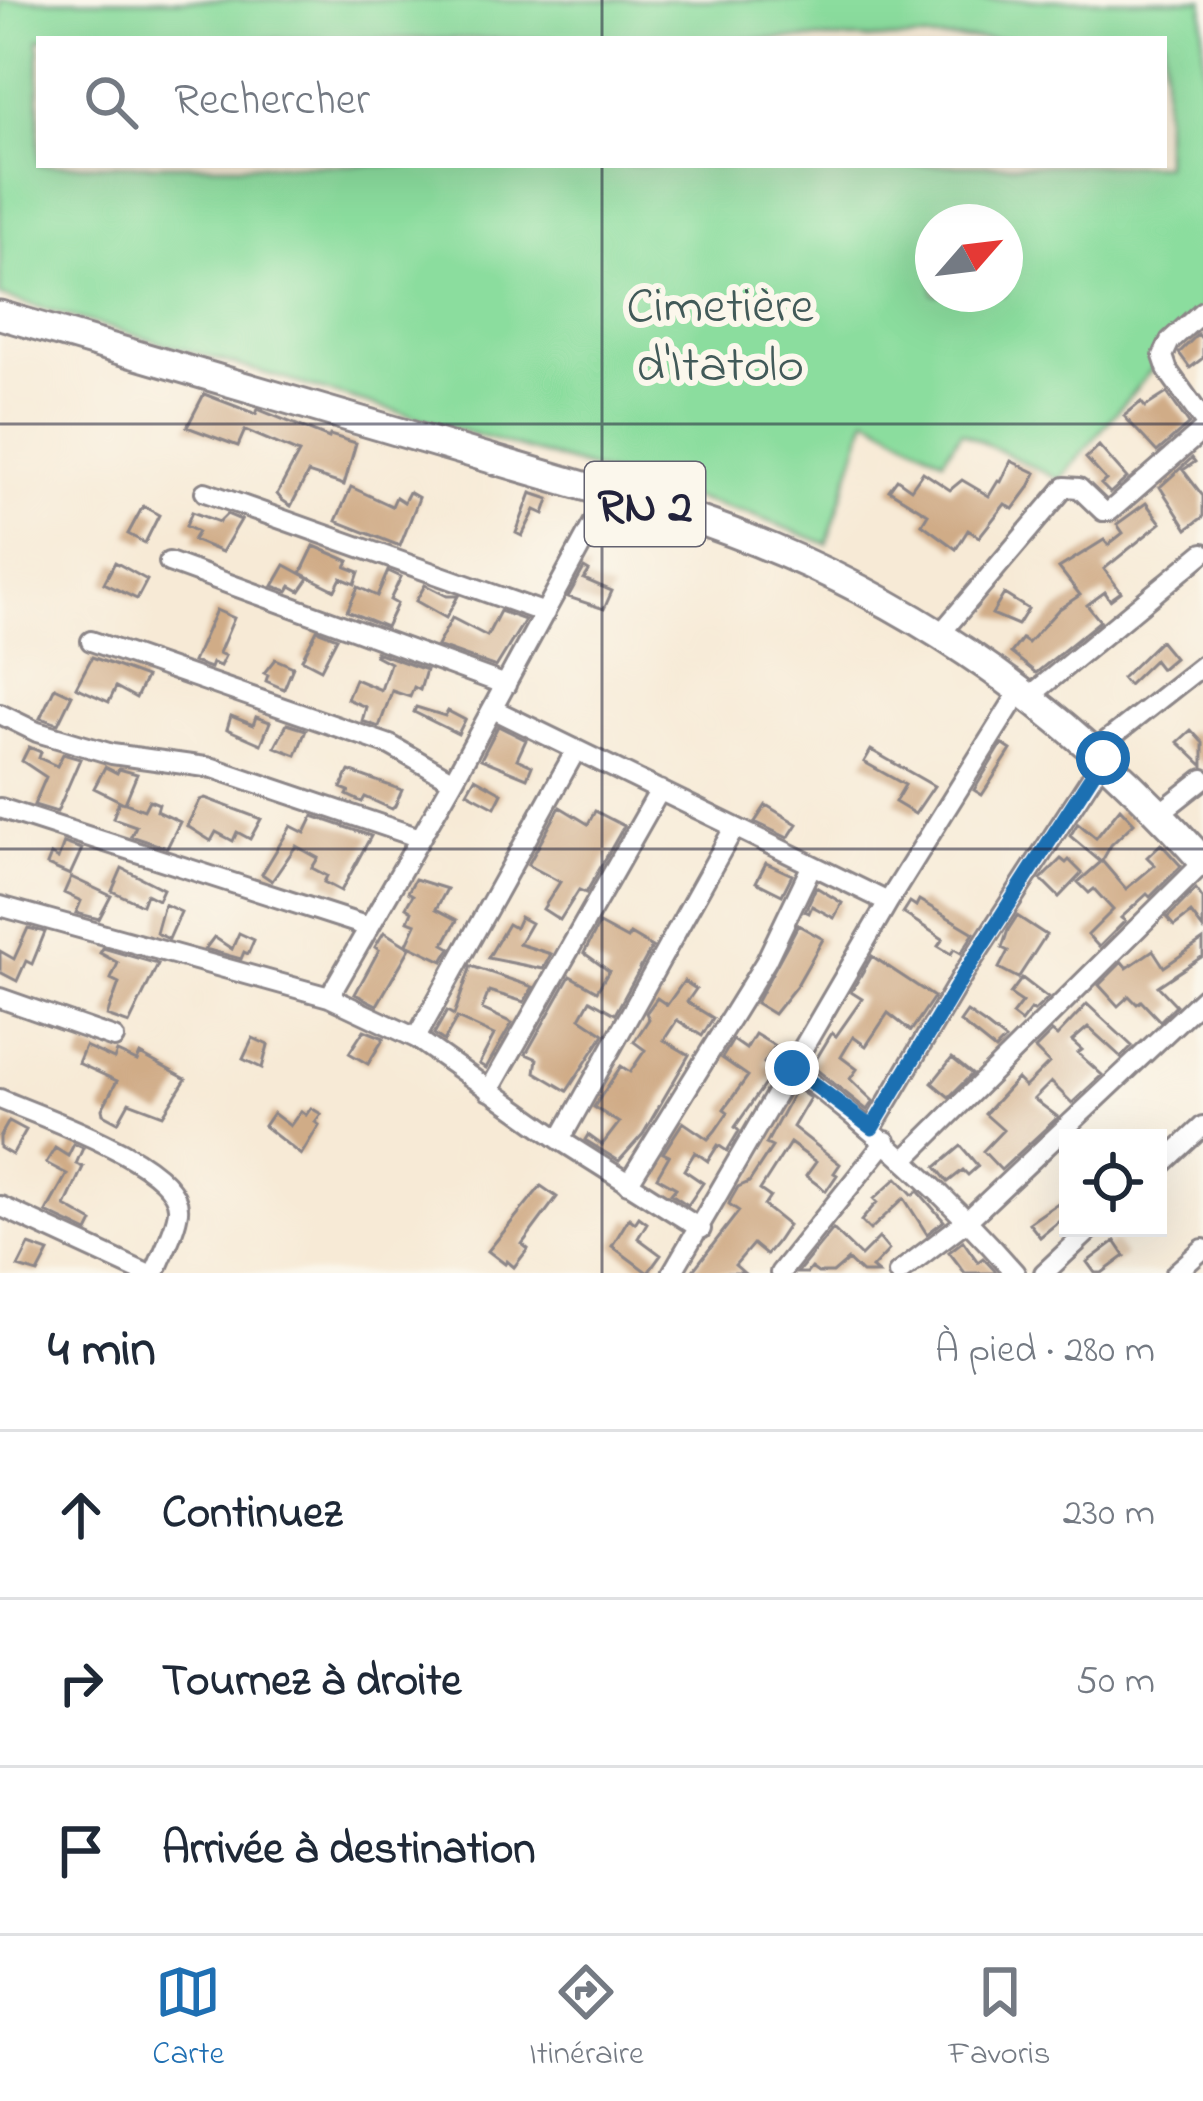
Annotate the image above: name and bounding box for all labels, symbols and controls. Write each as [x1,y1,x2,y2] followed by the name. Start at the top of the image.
[36,36,1167,168] search box
[78,69,144,135] icon: search
[174,69,370,135] text: Rechercher
[915,204,1023,312] north arrow
[626,271,814,405] park label: Cimetière d'Itatolo
[585,462,705,546] road number: RN 2
[1076,731,1130,785] route start
[765,1041,819,1095] route end
[1059,1129,1167,1237] map controls
[1059,1129,1167,1237] button: locate
[48,1314,156,1389] text: 4 min
[935,1323,1155,1380] text: À pied · 280 m
[48,1482,114,1548] icon: ahead
[162,1482,342,1548] text: Continuez
[1063,1486,1155,1543] text: 230 m
[48,1650,114,1716] icon: right
[162,1650,461,1716] text: Tournez à droite
[1076,1654,1155,1711] text: 50 m
[48,1818,114,1884] icon: arrive
[162,1818,536,1884] text: Arrivée à destination
[152,1959,224,2079] tab: Carte
[529,1959,644,2079] tab: Itinéraire
[949,1959,1051,2079] tab: Favoris

